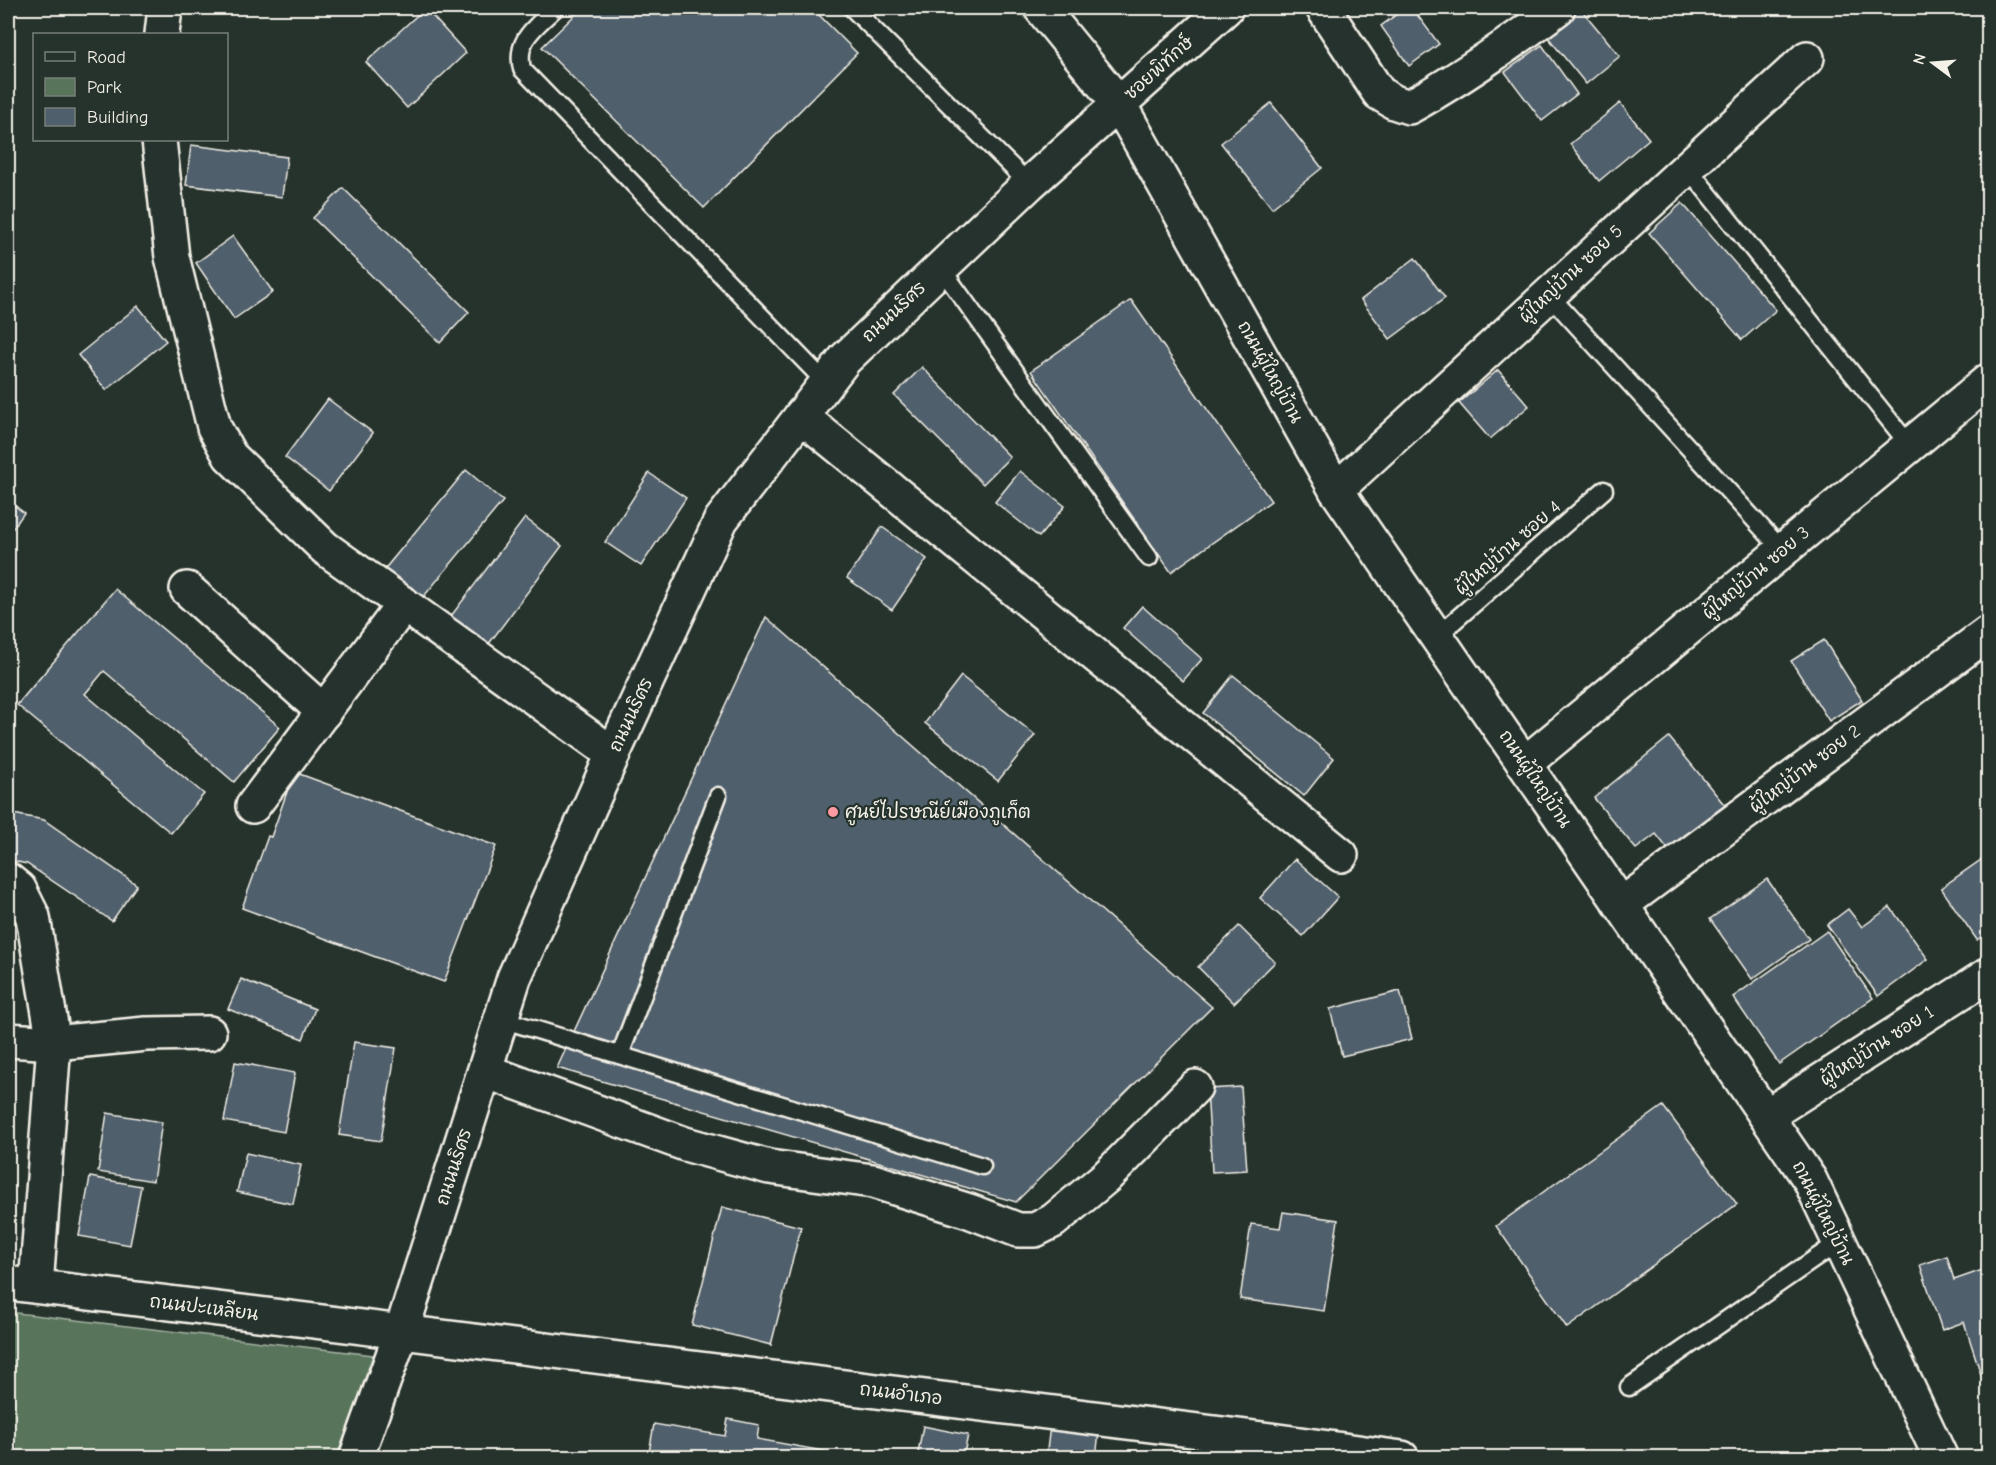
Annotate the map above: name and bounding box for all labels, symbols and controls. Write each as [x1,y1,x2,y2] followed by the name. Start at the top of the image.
[1118,29,1198,105] street label: ซอยพิทักษ์
[33,33,228,141] legend
[1903,33,1963,93] north arrow
[87,47,126,68] text: Road
[1909,52,1930,67] text: N
[87,77,122,98] text: Park
[87,107,149,128] text: Building
[1513,218,1629,330] street label: ผู้ใหญ่บ้าน ซอย 5
[857,277,930,347] street label: ถนนนริศร
[1231,316,1309,428] street label: ถนนผู้ใหญ่บ้าน
[1449,494,1567,602] street label: ผู้ใหญ่บ้าน ซอย 4
[1696,520,1816,626] street label: ผู้ใหญ่บ้าน ซอย 3
[604,674,657,755] street label: ถนนนริศร
[1744,718,1866,820] street label: ผู้ใหญ่บ้าน ซอย 2
[1492,724,1578,834] street label: ถนนผู้ใหญ่บ้าน
[845,799,1031,826] place label: ศูนย์ไปรษณีย์เมืองภูเก็ต
[826,805,840,819] marker: ศูนย์ไปรษณีย์เมืองภูเก็ต
[1815,999,1939,1093] street label: ผู้ใหญ่บ้าน ซอย 1
[431,1126,476,1208] street label: ถนนนริศร
[1785,1156,1861,1270] street label: ถนนผู้ใหญ่บ้าน
[148,1289,260,1325] street label: ถนนปะเหลียน
[858,1377,944,1409] street label: ถนนอำเภอ

